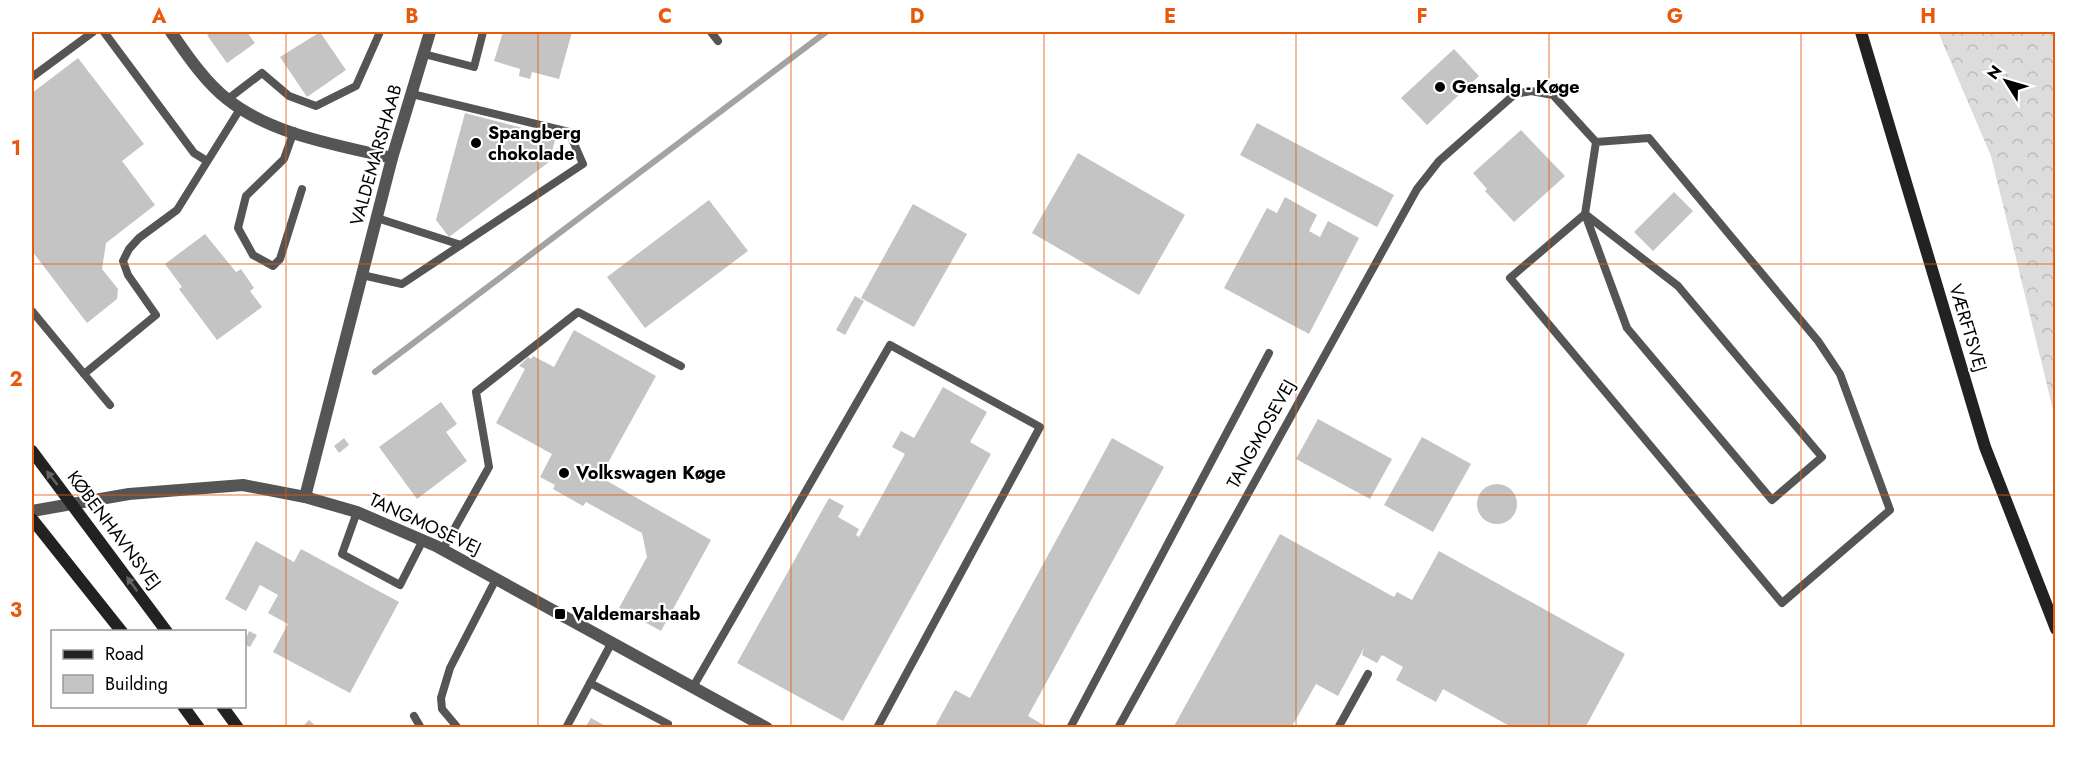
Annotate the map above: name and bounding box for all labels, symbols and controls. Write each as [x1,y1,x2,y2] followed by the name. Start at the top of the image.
[151,2,167,31] text: A
[405,2,419,31] text: B
[658,2,672,31] text: C
[910,2,924,31] text: D
[1164,2,1176,31] text: E
[1416,2,1428,31] text: F
[1667,2,1683,31] text: G
[1920,2,1936,31] text: H
[1976,51,2036,111] north arrow
[1981,60,2007,84] text: N
[1452,74,1580,100] place label: Gensalg - Køge
[1433,80,1447,94] marker: Gensalg - Køge
[343,81,409,229] street label: VALDEMARSHAAB
[488,120,581,167] place label: Spangberg chokolade
[11,134,21,163] text: 1
[469,136,483,150] marker: Spangberg chokolade
[1942,281,1994,375] street label: VÆRFTSVEJ
[9,365,23,394] text: 2
[1220,375,1302,493] street label: TANGMOSEVEJ
[575,460,726,486] place label: Volkswagen Køge
[61,465,167,595] street label: KØBENHAVNSVEJ
[557,466,571,480] marker: Volkswagen Køge
[46,470,58,485] one-way arrow
[365,487,485,561] street label: TANGMOSEVEJ
[126,577,138,592] one-way arrow
[10,596,22,625] text: 3
[571,601,700,627] place label: Valdemarshaab
[553,607,567,621] marker: Valdemarshaab
[51,630,246,708] legend
[105,641,144,667] text: Road
[105,671,168,697] text: Building

